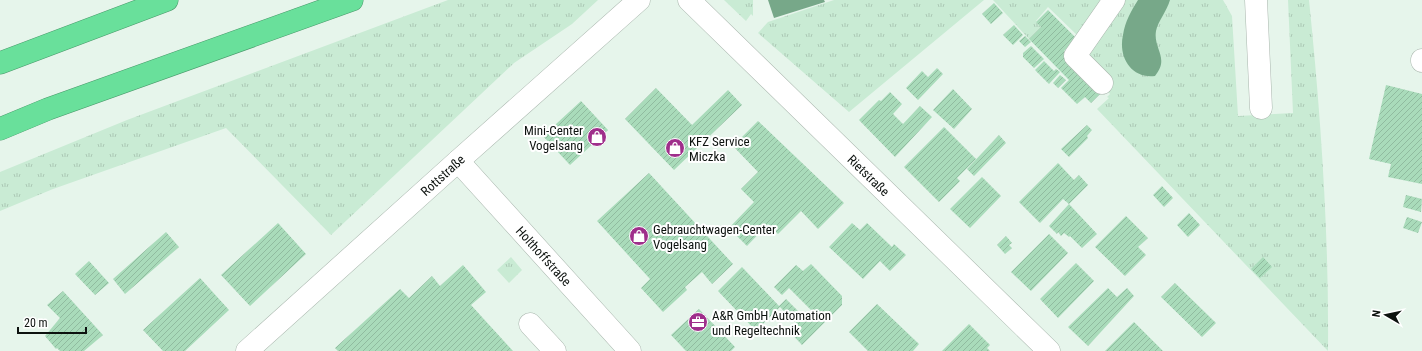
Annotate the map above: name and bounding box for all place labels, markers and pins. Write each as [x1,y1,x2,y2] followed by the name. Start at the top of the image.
[524,123,583,153] place label: Mini-Center Vogelsang
[586,126,608,148] shop icon: Mini-Center Vogelsang
[689,134,750,164] place label: KFZ Service Miczka
[664,137,686,159] shop icon: KFZ Service Miczka
[653,222,776,252] place label: Gebrauchtwagen-Center Vogelsang
[628,225,650,247] shop icon: Gebrauchtwagen-Center Vogelsang
[712,308,831,338] place label: A&R GmbH Automation und Regeltechnik
[687,311,709,333] office icon: A&R GmbH Automation und Regeltechnik

